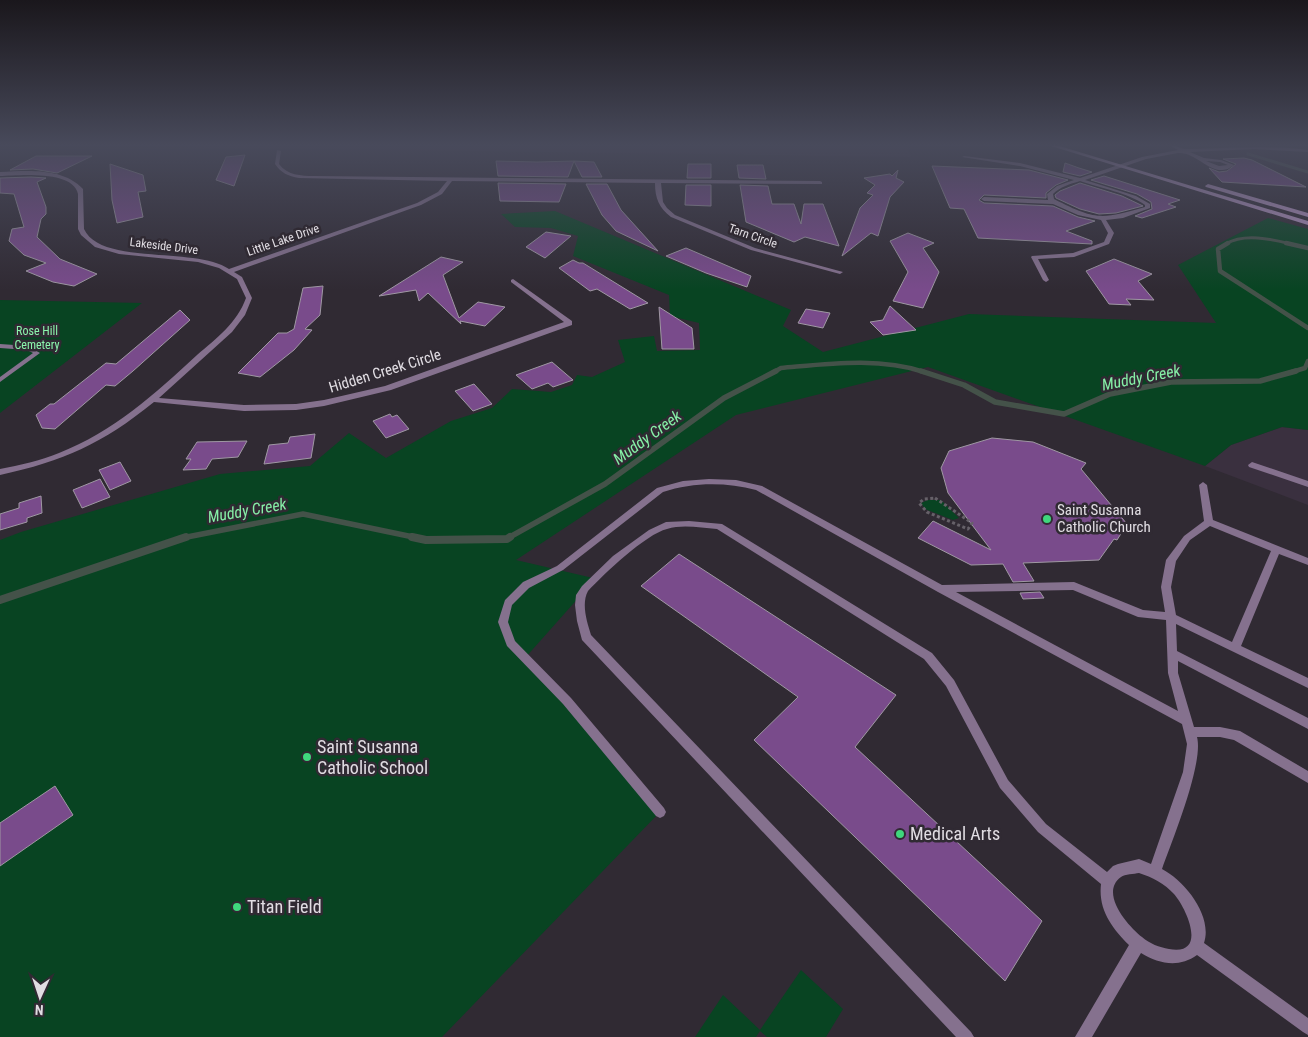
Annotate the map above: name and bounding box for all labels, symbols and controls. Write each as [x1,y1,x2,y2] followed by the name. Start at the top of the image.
[245,221,321,259] street label: Little Lake Drive
[727,221,780,251] street label: Tarn Circle
[129,235,199,257] street label: Lakeside Drive
[14,324,60,352] park label: Rose Hill Cemetery
[327,345,443,397] street label: Hidden Creek Circle
[1100,360,1183,394] water label: Muddy Creek
[609,406,686,469] water label: Muddy Creek
[206,494,289,527] water label: Muddy Creek
[1057,501,1151,536] place label: Saint Susanna Catholic Church
[1041,513,1053,525] marker: Saint Susanna Catholic Church
[317,736,428,778] place label: Saint Susanna Catholic School
[301,751,313,763] marker: Saint Susanna Catholic School
[910,823,1000,844] place label: Medical Arts
[894,828,906,840] marker: Medical Arts
[247,896,322,917] place label: Titan Field
[231,901,243,913] marker: Titan Field
[15,972,65,1022] north arrow
[35,1002,44,1018] text: N

